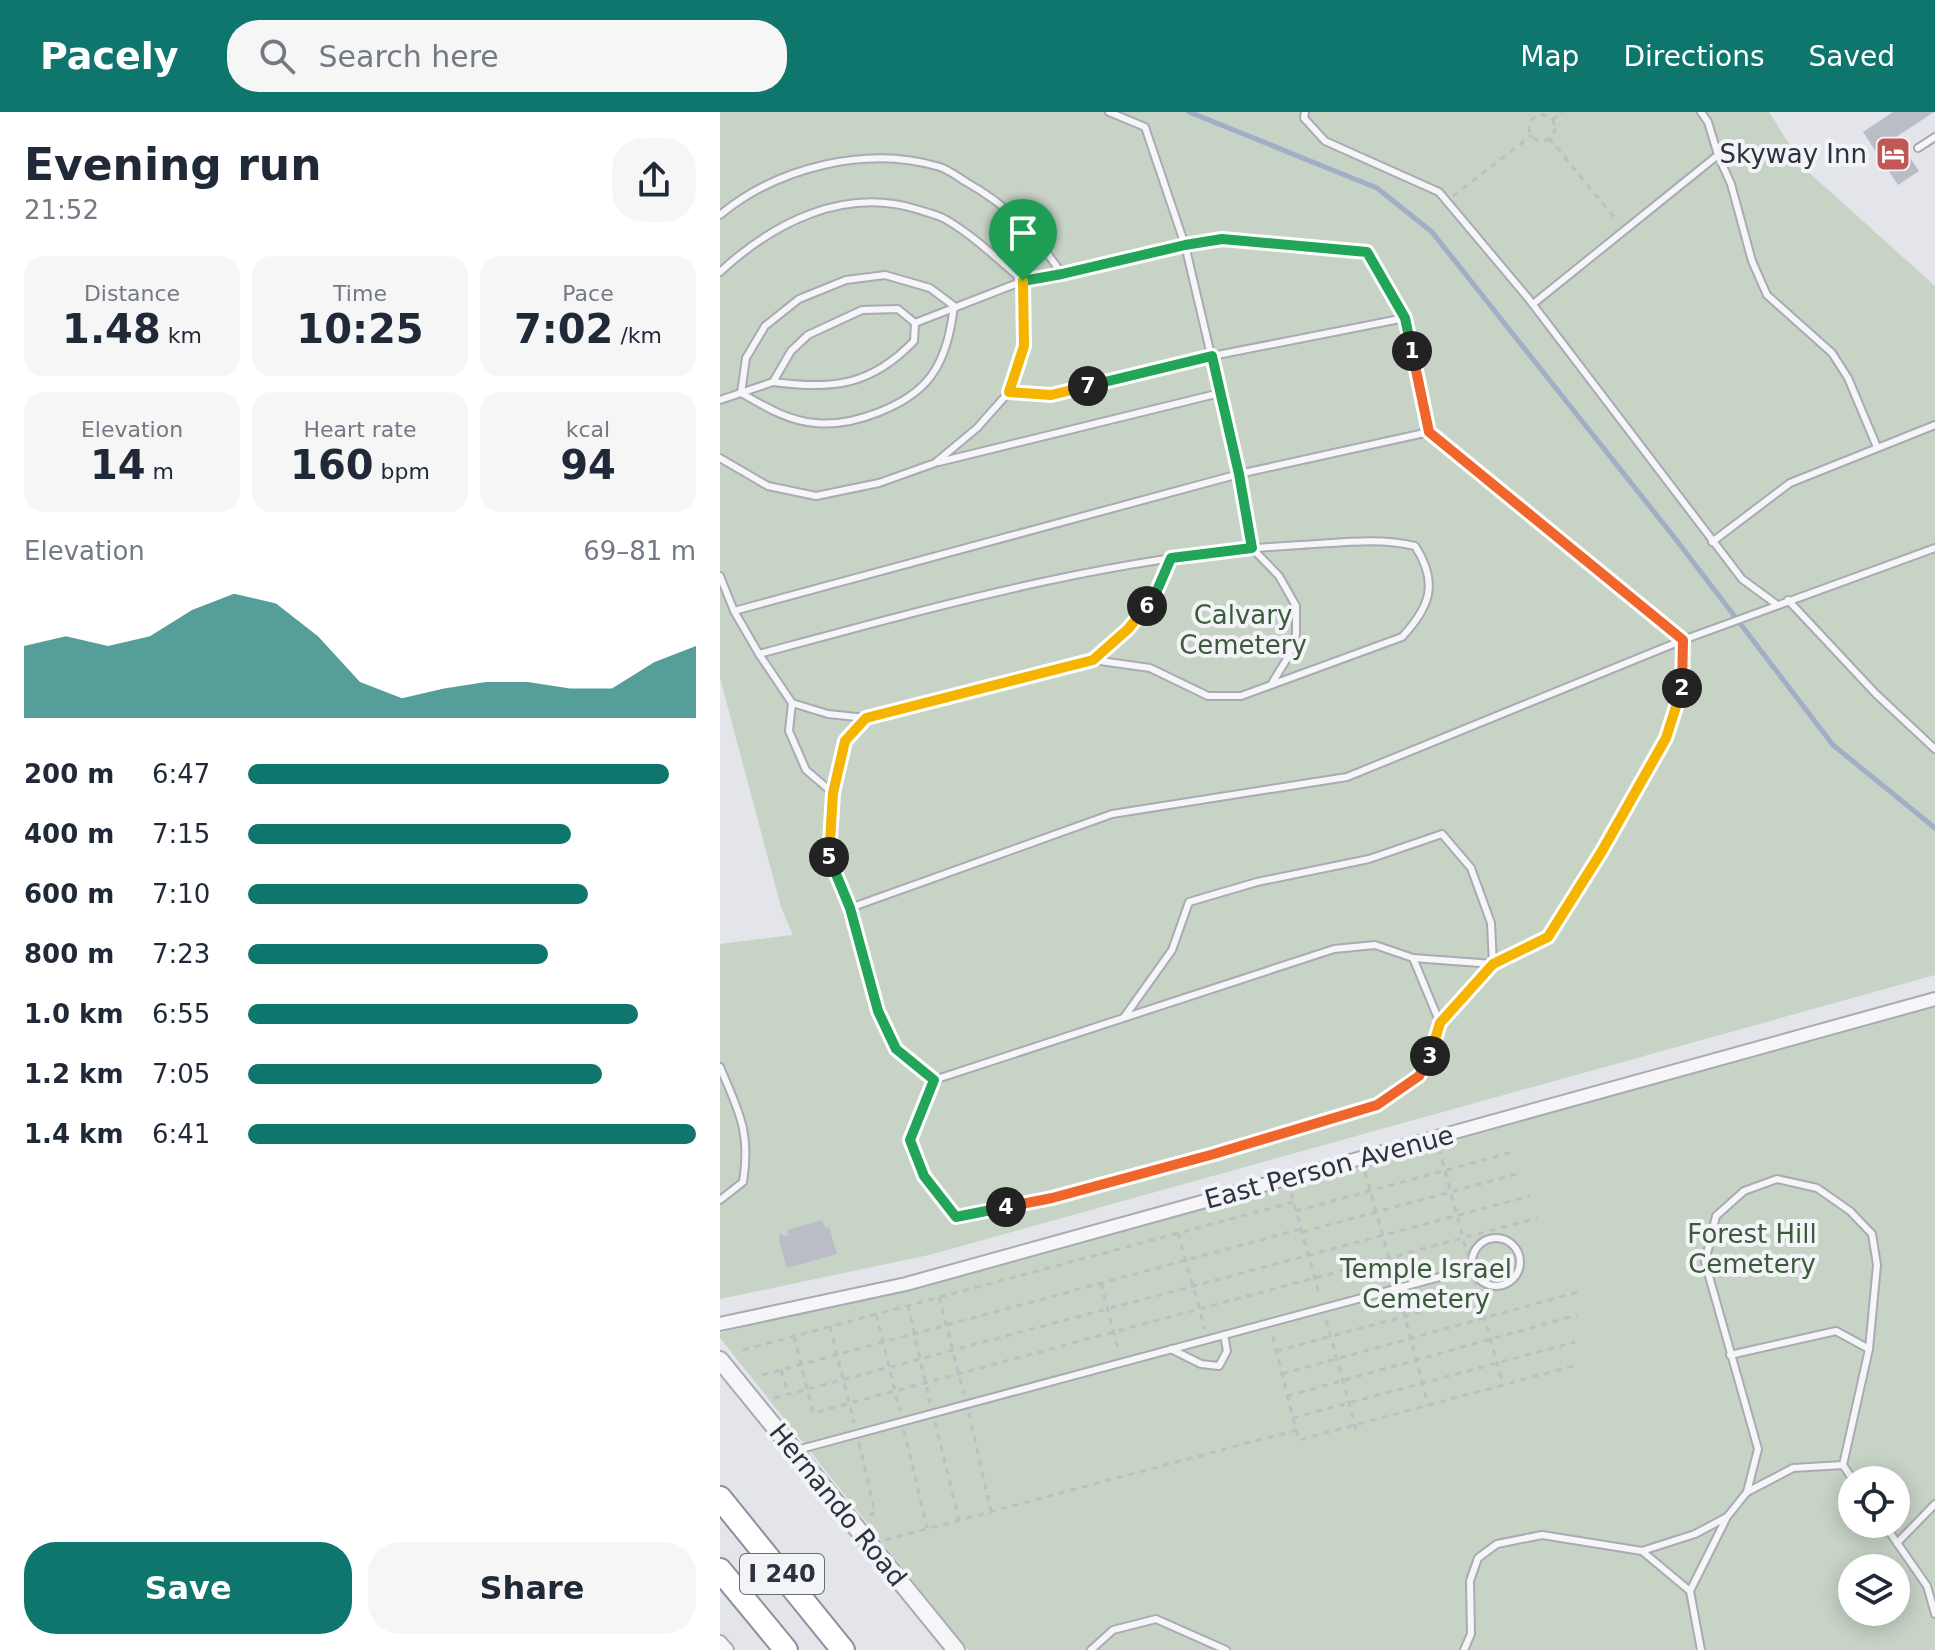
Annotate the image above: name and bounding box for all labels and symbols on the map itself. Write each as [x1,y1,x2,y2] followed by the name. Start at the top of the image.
[1874,135,1912,173] hotel icon: Skyway Inn
[1720,139,1867,169] place label: Skyway Inn
[989,199,1057,281] pin
[1392,331,1432,371] pin: 1
[1068,366,1108,406] pin: 7
[1127,586,1167,626] pin: 6
[1179,600,1307,660] park label: Calvary Cemetery
[1662,668,1702,708] pin: 2
[809,837,849,877] pin: 5
[1410,1036,1450,1076] pin: 3
[1201,1119,1457,1215] street label: East Person Avenue
[986,1187,1026,1227] pin: 4
[1687,1219,1817,1279] park label: Forest Hill Cemetery
[1339,1254,1512,1314] park label: Temple Israel Cemetery
[763,1418,913,1592] street label: Hernando Road
[740,1554,824,1594] road number: I 240

